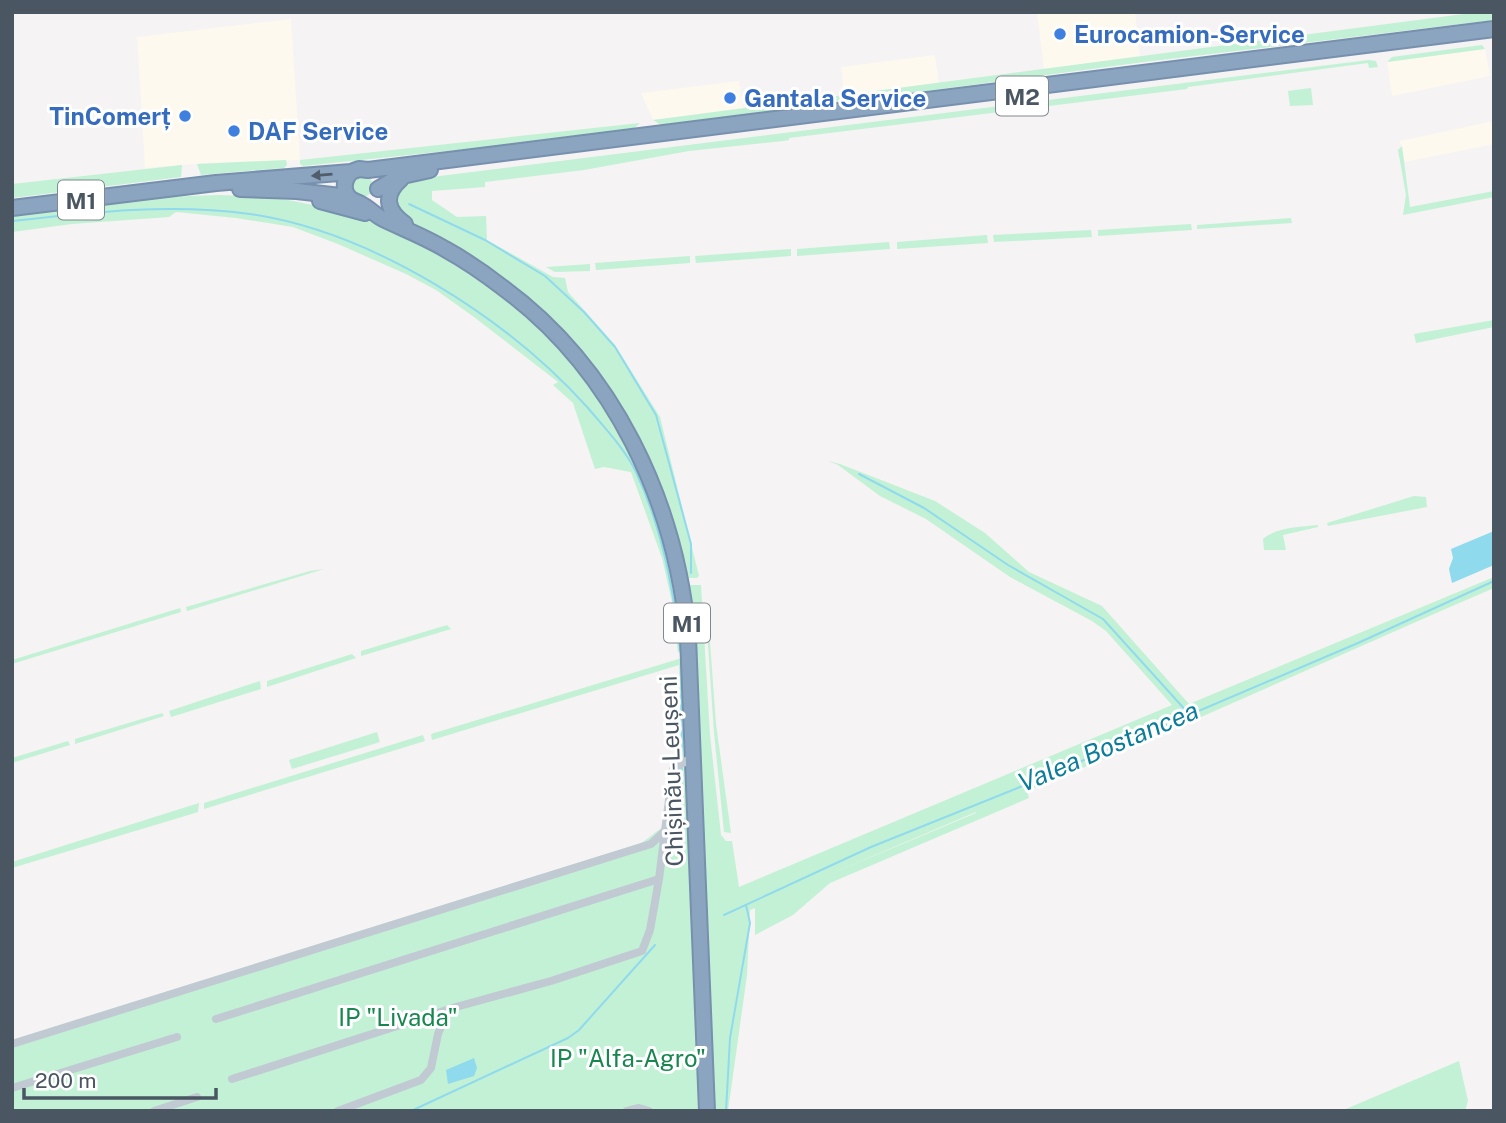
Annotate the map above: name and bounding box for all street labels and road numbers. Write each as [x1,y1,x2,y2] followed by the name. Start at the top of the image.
[996,76,1048,116] road number: M2
[58,181,104,220] road number: M1
[664,604,710,642] road number: M1
[654,675,688,867] street label: Chișinău-Leușeni

